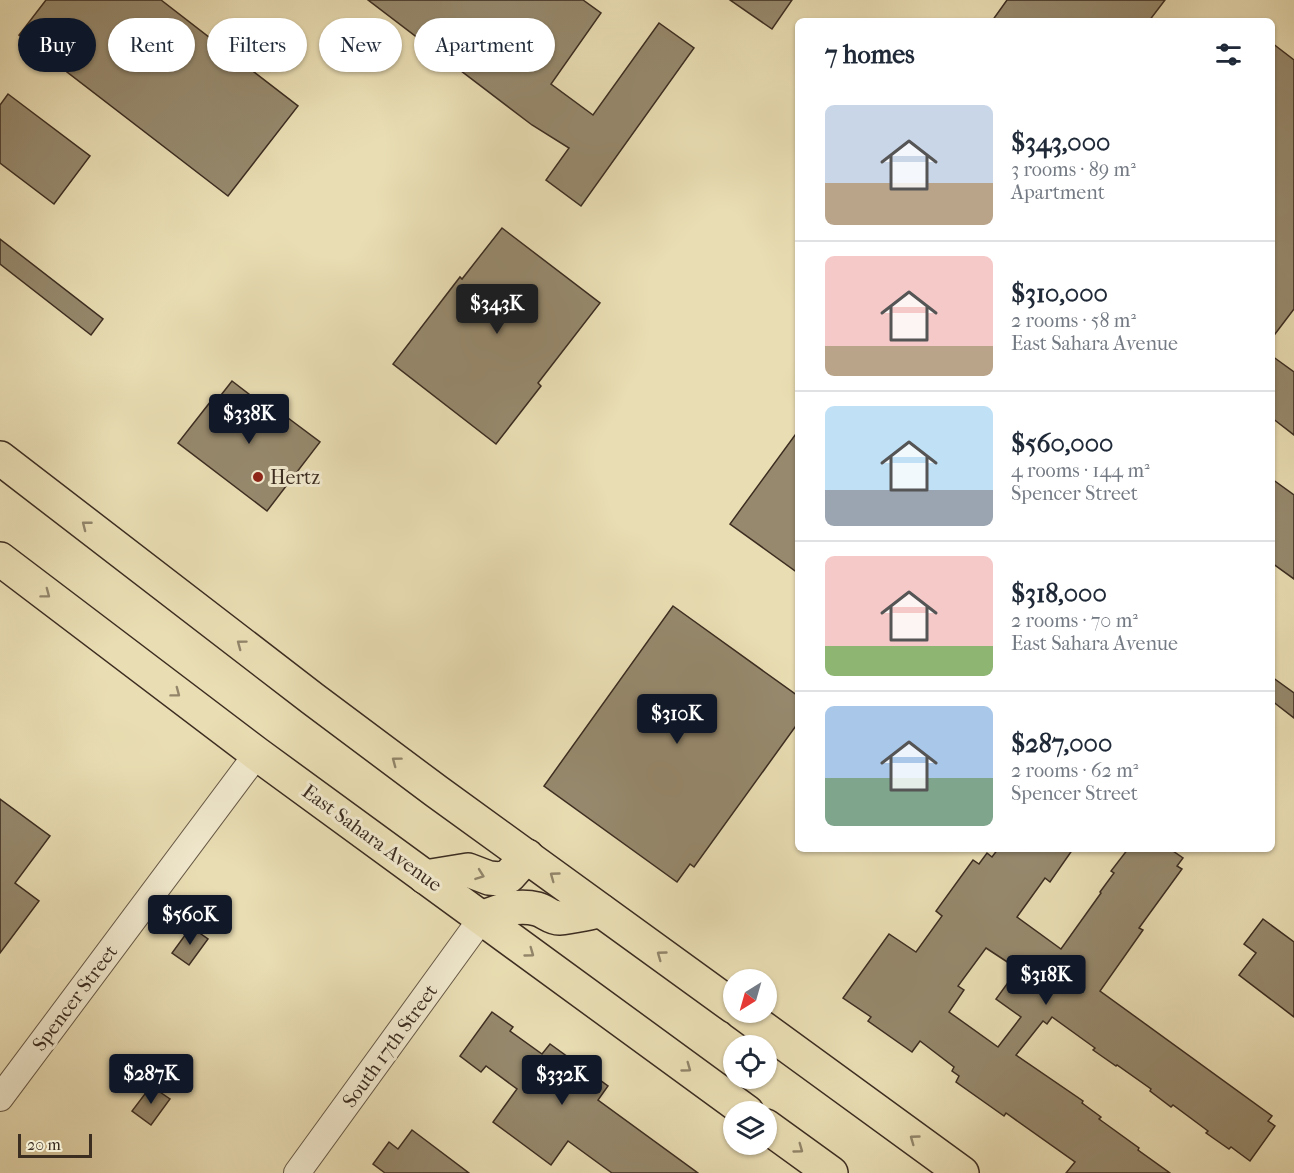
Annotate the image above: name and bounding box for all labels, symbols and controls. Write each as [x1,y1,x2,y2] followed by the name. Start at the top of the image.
[18,18,96,72] chip: Buy
[108,18,195,72] chip: Rent
[207,18,307,72] chip: Filters
[319,18,402,72] chip: New
[414,18,555,72] chip: Apartment
[1212,38,1245,71] icon: filters
[825,39,915,70] text: 7 homes
[1011,127,1110,158] text: $343,000
[873,129,945,201] icon: home
[1011,158,1136,181] text: 3 rooms · 89 m²
[1011,181,1105,204] text: Apartment
[1011,278,1108,309] text: $310,000
[873,280,945,352] icon: home
[455,284,539,335] pin: $343K
[470,292,524,315] text: $343K
[1011,309,1136,332] text: 2 rooms · 58 m²
[1011,332,1178,355] text: East Sahara Avenue
[207,394,291,445] pin: $338K
[223,402,275,425] text: $338K
[1011,428,1113,459] text: $560,000
[873,430,945,502] icon: home
[1011,459,1150,482] text: 4 rooms · 144 m²
[270,466,320,489] place label: Hertz
[251,470,265,484] marker: Hertz
[1011,482,1138,505] text: Spencer Street
[82,521,93,532] one-way arrow
[1011,578,1107,609] text: $318,000
[873,580,945,652] icon: home
[40,587,51,598] one-way arrow
[1011,609,1138,632] text: 2 rooms · 70 m²
[1011,632,1178,655] text: East Sahara Avenue
[237,640,248,651] one-way arrow
[169,685,180,696] one-way arrow
[635,694,719,745] pin: $310K
[651,702,703,725] text: $310K
[1011,728,1112,759] text: $287,000
[873,730,945,802] icon: home
[392,758,403,769] one-way arrow
[1011,759,1138,782] text: 2 rooms · 62 m²
[298,780,446,896] street label: East Sahara Avenue
[1011,782,1138,805] text: Spencer Street
[474,867,485,880] one-way arrow
[549,872,560,883] one-way arrow
[148,895,232,946] pin: $560K
[162,903,218,926] text: $560K
[28,940,122,1056] street label: Spencer Street
[523,946,534,957] one-way arrow
[657,951,668,962] one-way arrow
[1004,955,1088,1006] pin: $318K
[1021,963,1071,986] text: $318K
[723,969,777,1023] north arrow
[723,969,777,1155] map controls
[338,980,442,1112] street label: South 17th Street
[723,1035,777,1089] button: locate
[109,1054,193,1105] pin: $287K
[520,1055,604,1106] pin: $332K
[681,1061,692,1072] one-way arrow
[123,1062,179,1085] text: $287K
[536,1063,588,1086] text: $332K
[723,1101,777,1155] button: layers
[18,1131,92,1158] scale bar
[27,1135,61,1154] text: 20 m
[910,1135,921,1146] one-way arrow
[792,1142,803,1153] one-way arrow

